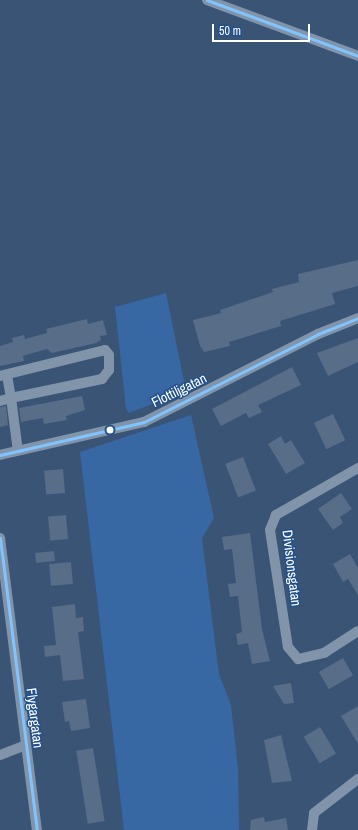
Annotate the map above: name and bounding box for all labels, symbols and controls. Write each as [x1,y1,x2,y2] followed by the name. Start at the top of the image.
[214,16,312,42] scale bar
[219,23,241,39] text: 50 m
[149,369,209,411] street label: Flottiljgatan
[105,425,115,435] unlabelled marker
[279,529,305,607] street label: Divisionsgatan
[23,687,47,749] street label: Flygargatan

